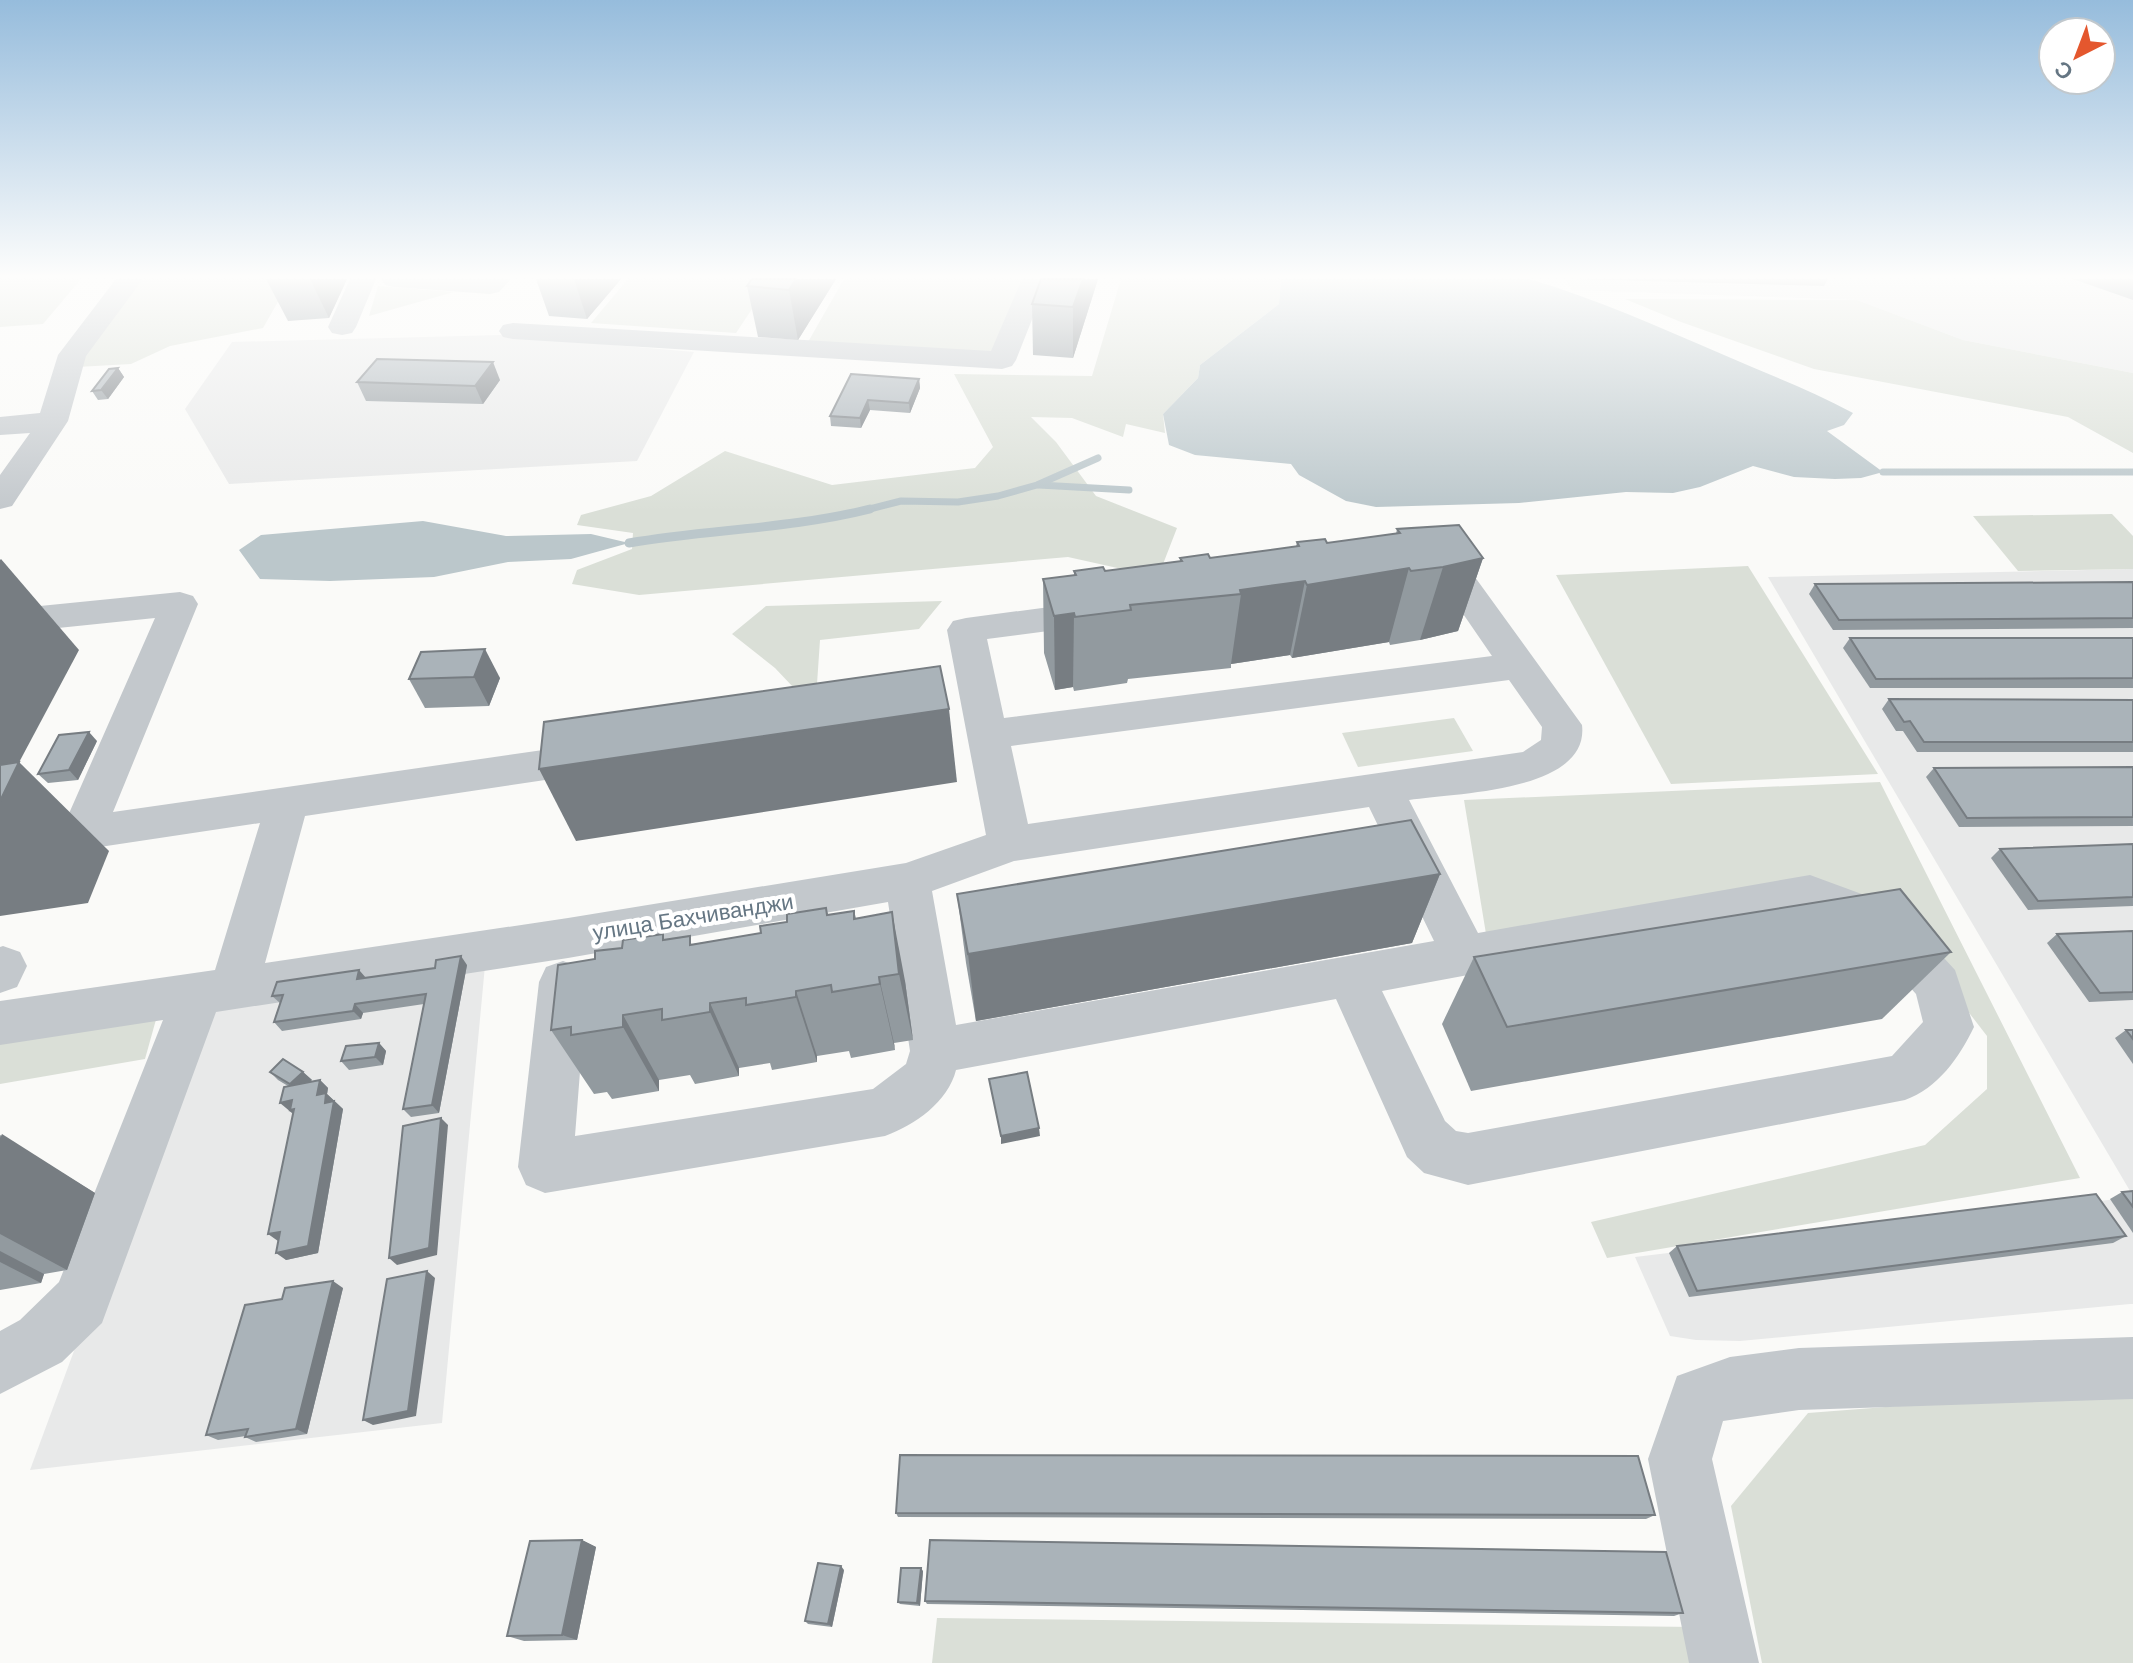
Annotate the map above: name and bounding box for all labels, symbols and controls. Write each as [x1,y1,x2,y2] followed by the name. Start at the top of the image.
[2037,16,2117,96] north arrow
[2048,54,2080,87] text: С
[591,887,795,947] street label: улица Бахчиванджи

